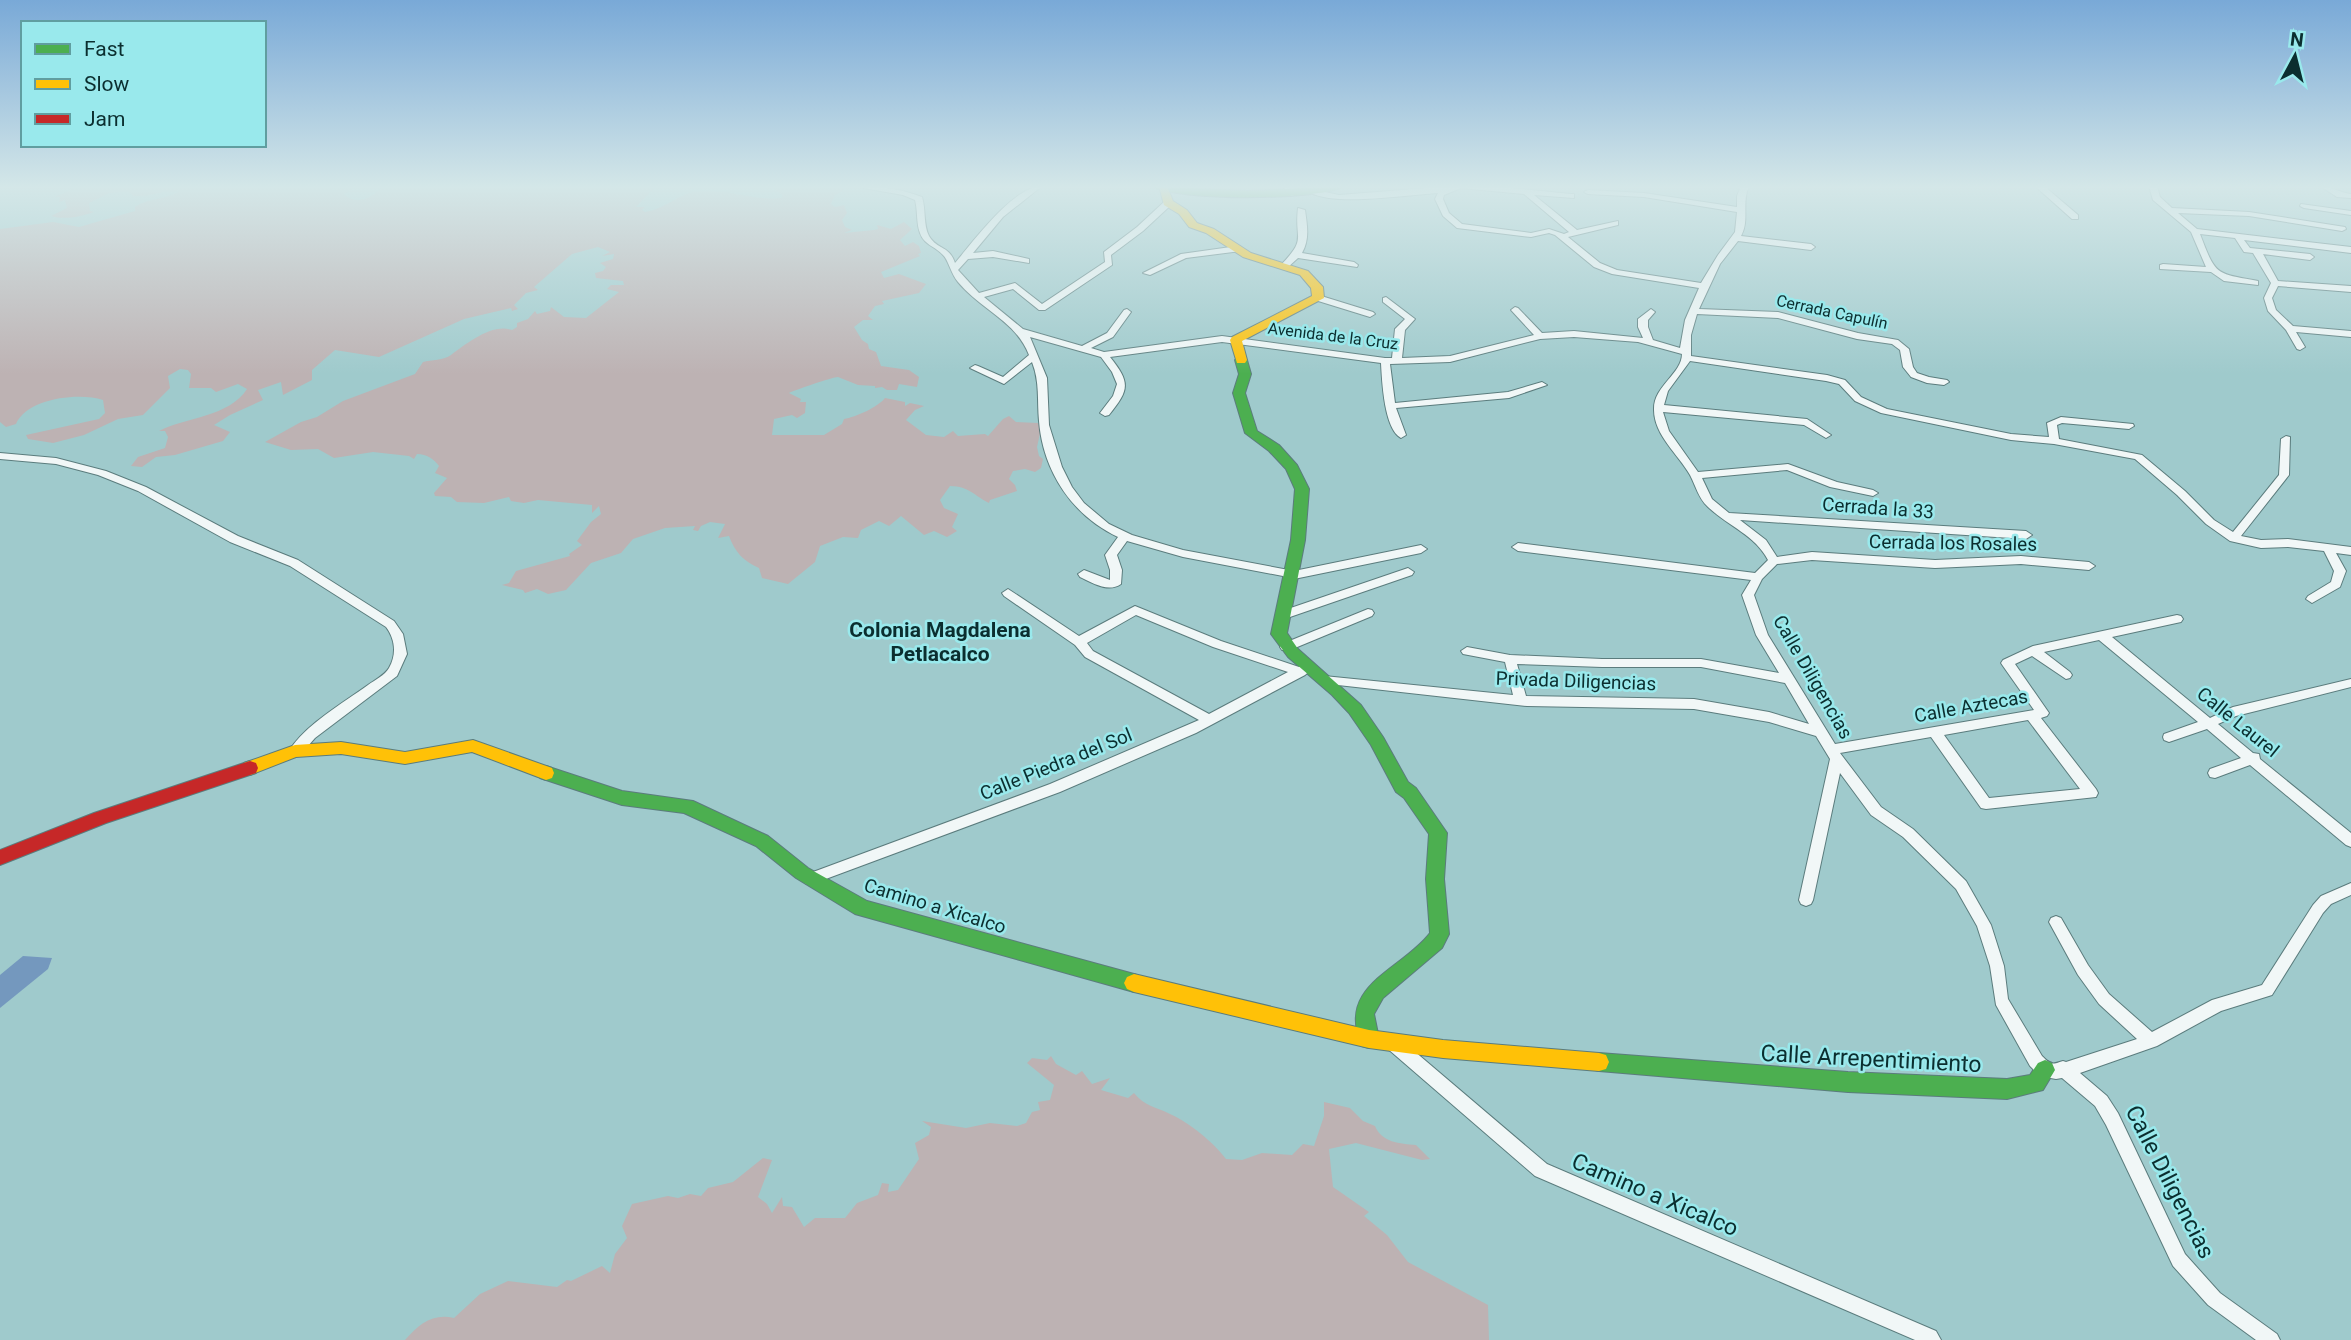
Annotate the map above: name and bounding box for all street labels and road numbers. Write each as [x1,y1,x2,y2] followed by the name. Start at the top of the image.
[1775,291,1889,333] street label: Cerrada Capulín
[1267,319,1399,353] street label: Avenida de la Cruz
[1821,493,1935,523] street label: Cerrada la 33
[1869,530,2037,556] street label: Cerrada los Rosales
[1768,611,1858,743] street label: Calle Diligencias
[1495,667,1657,695] street label: Privada Diligencias
[2192,682,2284,762] street label: Calle Laurel
[1912,685,2030,727] street label: Calle Aztecas
[977,723,1135,805] street label: Calle Piedra del Sol
[861,873,1009,939] street label: Camino a Xicalco
[1760,1040,1982,1078] street label: Calle Arrepentimiento
[2120,1101,2220,1263] street label: Calle Diligencias
[1568,1148,1742,1242] street label: Camino a Xicalco

